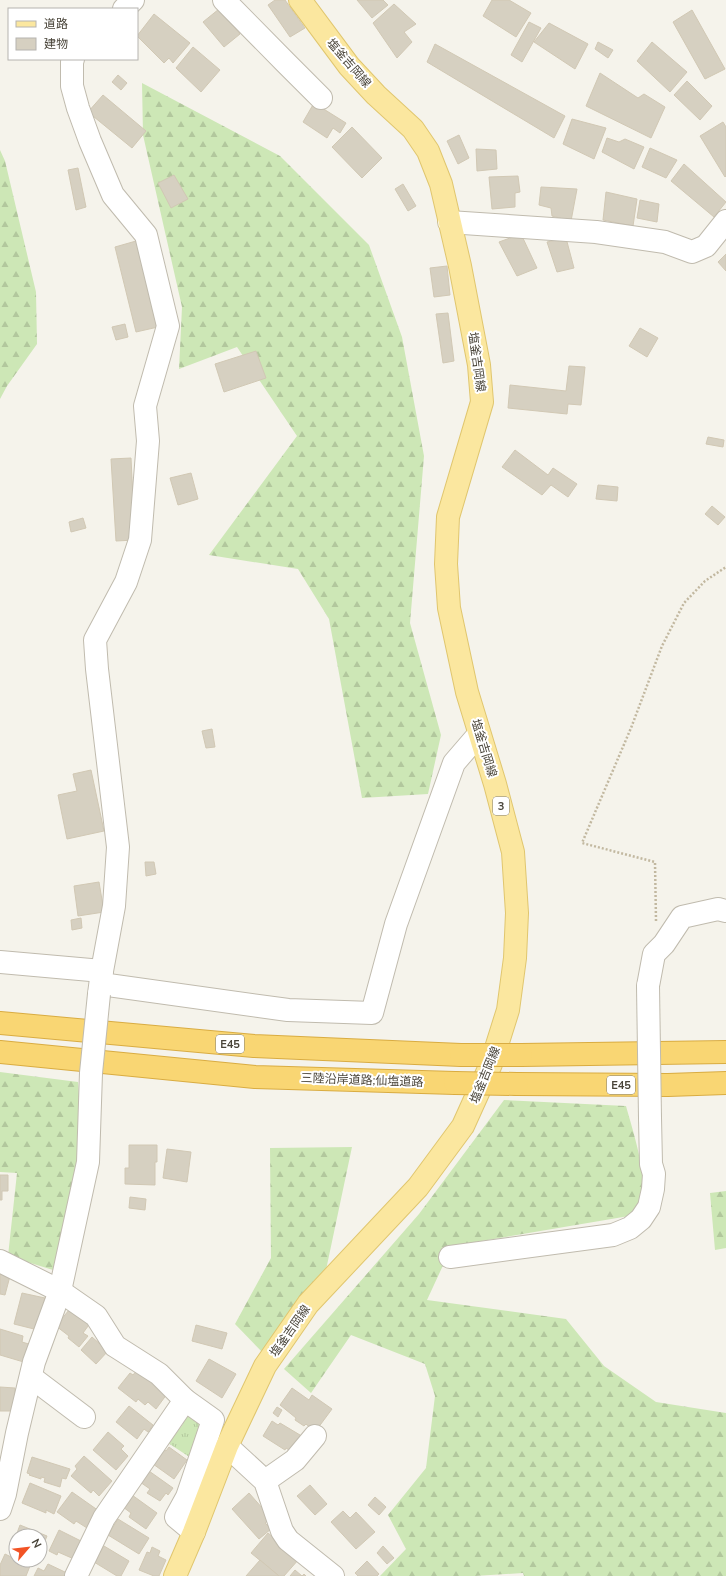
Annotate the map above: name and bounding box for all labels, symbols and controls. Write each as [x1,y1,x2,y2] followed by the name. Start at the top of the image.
[8,8,138,60] legend
[44,16,68,31] text: 道路
[324,35,375,90] street label: 塩釜吉岡線
[44,36,68,51] text: 建物
[466,331,489,393] street label: 塩釜吉岡線
[469,717,500,779] street label: 塩釜吉岡線
[493,797,509,815] road number: 3
[216,1035,244,1053] road number: E45
[466,1044,503,1105] street label: 塩釜吉岡線
[300,1070,424,1089] street label: 三陸沿岸道路;仙塩道路
[607,1076,635,1094] road number: E45
[266,1302,313,1360] street label: 塩釜吉岡線
[8,1528,48,1568] north arrow
[29,1536,45,1550] text: N

